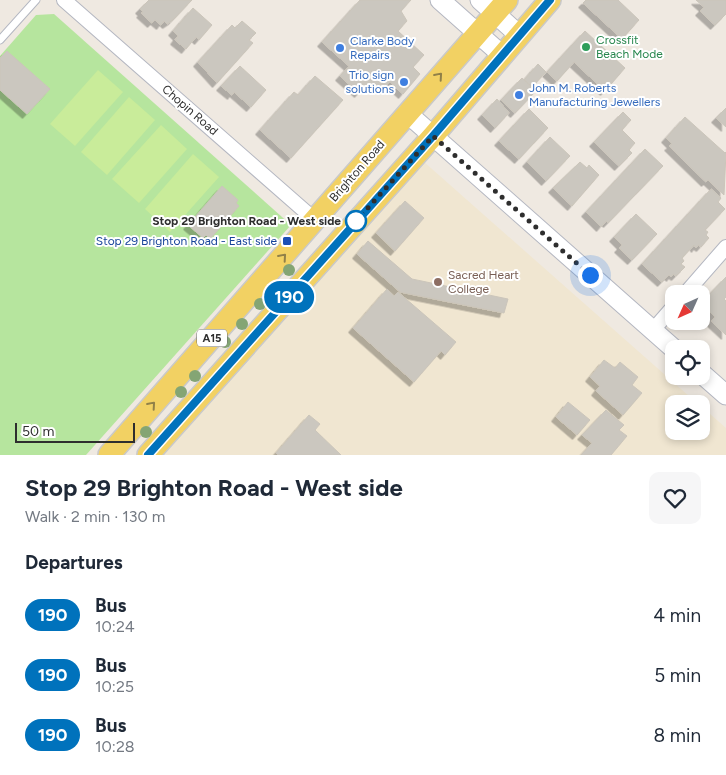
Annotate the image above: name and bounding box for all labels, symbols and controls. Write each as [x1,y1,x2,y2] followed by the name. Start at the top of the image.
[596,33,663,61] place label: Crossfit Beach Mode
[350,34,415,62] place label: Clarke Body Repairs
[580,41,592,53] marker: Crossfit Beach Mode
[334,42,346,54] marker: Clarke Body Repairs
[346,68,394,96] place label: Trio sign solutions
[434,73,443,82] one-way arrow
[398,76,410,88] marker: Trio sign solutions
[529,81,661,109] place label: John M. Roberts Manufacturing Jewellers
[159,82,221,138] street label: Chopin Road
[513,89,525,101] marker: John M. Roberts Manufacturing Jewellers
[327,137,387,205] street label: Brighton Road
[345,210,367,232] marker: Stop 29 Brighton Road - West side
[152,214,341,228] place label: Stop 29 Brighton Road - West side
[96,234,277,248] place label: Stop 29 Brighton Road - East side
[281,235,293,247] marker: Stop 29 Brighton Road - East side
[277,254,286,263] one-way arrow
[578,263,603,288] your location
[448,268,519,296] place label: Sacred Heart College
[432,276,444,288] marker: Sacred Heart College
[260,281,318,313] line badge: 190
[665,285,710,330] north arrow
[665,285,710,440] map controls
[274,286,304,308] text: 190
[197,329,227,346] road number: A15
[665,340,710,385] button: locate
[665,395,710,440] button: layers
[147,402,156,411] one-way arrow
[15,420,135,443] scale bar
[22,423,54,440] text: 50 m
[649,472,701,524] button: heart
[25,473,403,502] text: Stop 29 Brighton Road - West side
[25,507,165,526] text: Walk · 2 min · 130 m
[25,551,123,574] text: Departures
[95,594,126,617] text: Bus
[38,604,67,626] text: 190
[653,604,701,627] text: 4 min
[95,617,135,636] text: 10:24
[95,654,126,677] text: Bus
[38,664,67,686] text: 190
[654,664,701,687] text: 5 min
[95,677,134,696] text: 10:25
[95,714,126,737] text: Bus
[38,724,67,746] text: 190
[653,724,701,747] text: 8 min
[95,737,135,756] text: 10:28

